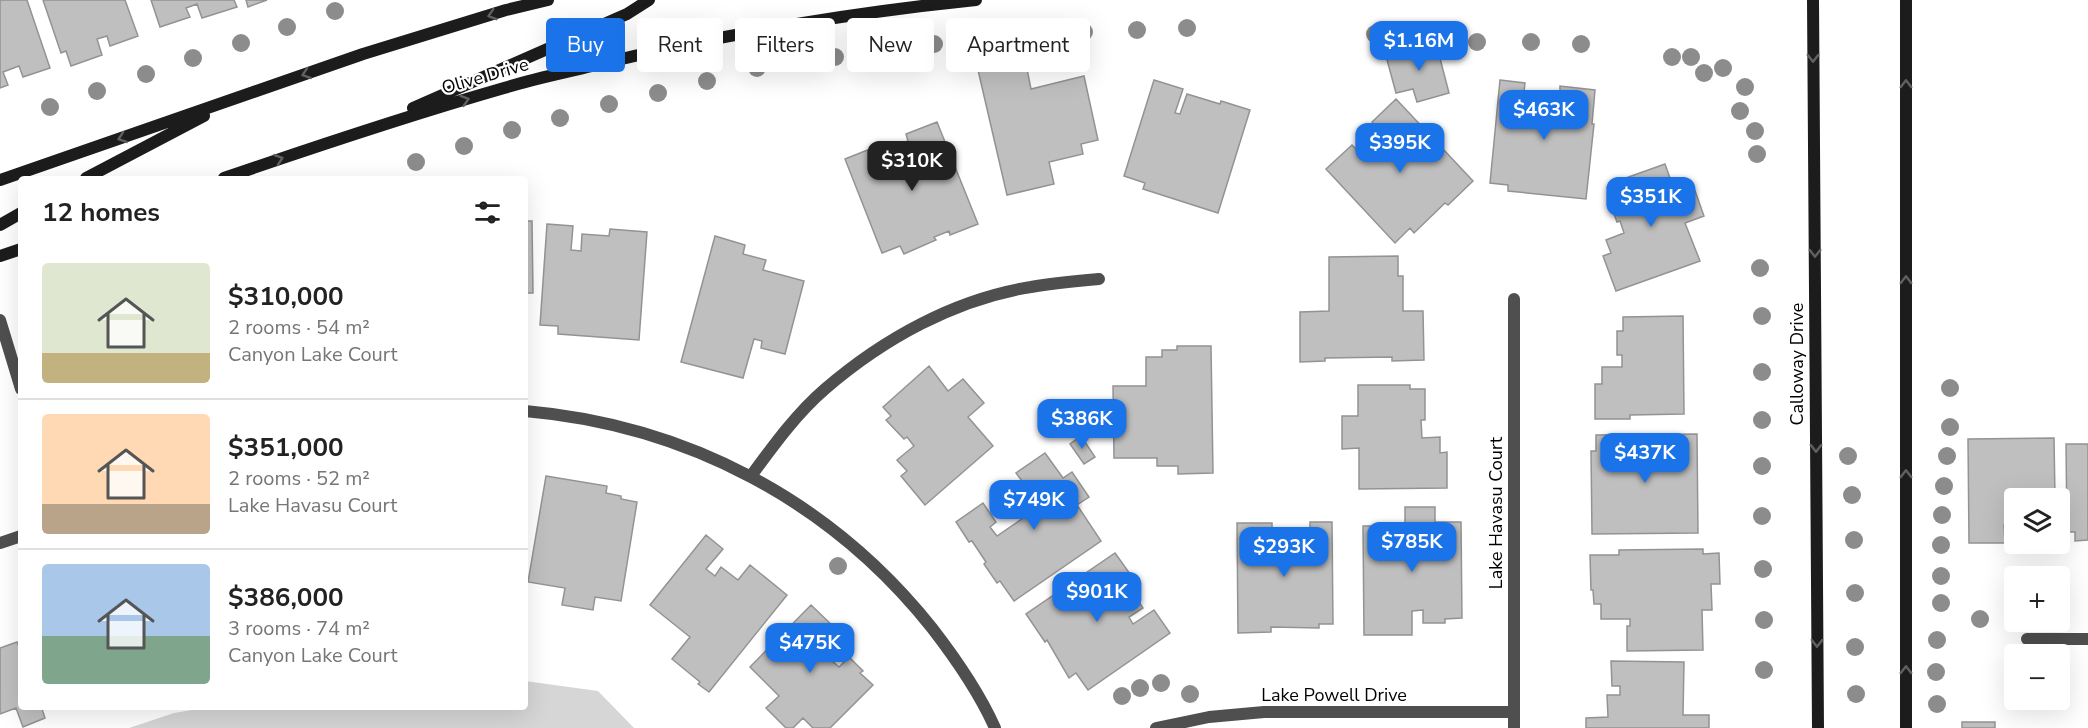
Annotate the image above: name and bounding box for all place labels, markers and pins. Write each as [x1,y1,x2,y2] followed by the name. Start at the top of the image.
[1370,21,1468,72] pin: $1.16M
[1502,90,1586,141] pin: $463K
[1358,123,1442,174] pin: $395K
[870,141,954,192] pin: $310K
[1609,177,1693,228] pin: $351K
[1040,399,1124,450] pin: $386K
[1603,433,1687,484] pin: $437K
[992,480,1076,531] pin: $749K
[1370,522,1454,573] pin: $785K
[1242,527,1326,578] pin: $293K
[1055,572,1139,623] pin: $901K
[768,623,852,674] pin: $475K

